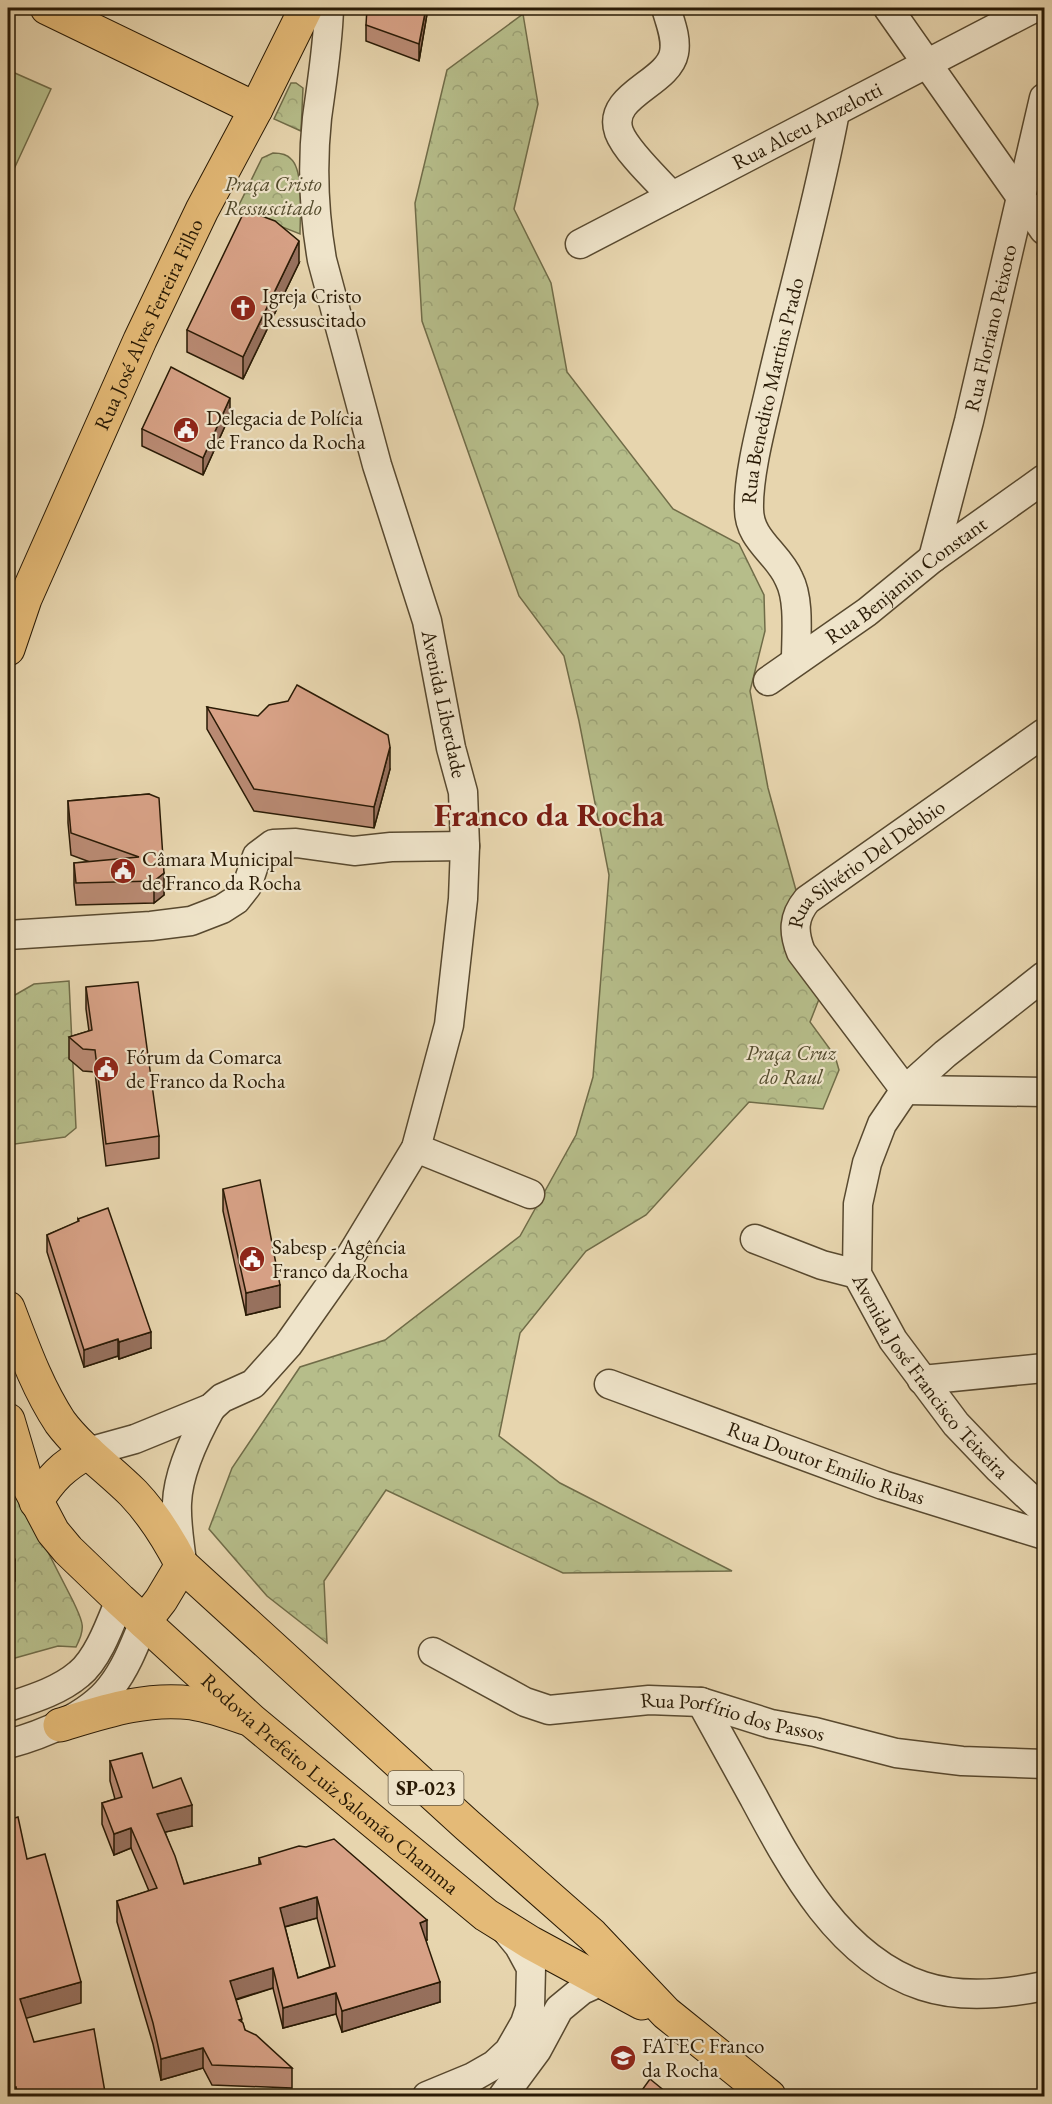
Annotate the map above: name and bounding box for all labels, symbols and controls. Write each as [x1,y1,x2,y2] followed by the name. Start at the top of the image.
[727,75,887,176] street label: Rua Alceu Anzelotti
[224,170,322,221] park label: Praça Cristo Ressuscitado
[88,214,209,434] street label: Rua José Alves Ferreira Filho
[958,242,1023,414] street label: Rua Floriano Peixoto
[735,275,810,505] street label: Rua Benedito Martins Prado
[262,282,366,333] place label: Igreja Cristo Ressuscitado
[228,293,258,323] church icon: Igreja Cristo Ressuscitado
[206,404,366,455] place label: Delegacia de Polícia de Franco da Rocha
[171,415,201,445] public building icon: Delegacia de Polícia de Franco da Rocha
[820,510,992,650] street label: Rua Benjamin Constant
[415,626,473,780] street label: Avenida Liberdade
[434,793,665,836] district label: Franco da Rocha
[781,793,950,931] street label: Rua Silvério Del Debbio
[142,845,302,896] place label: Câmara Municipal de Franco da Rocha
[108,856,138,886] public building icon: Câmara Municipal de Franco da Rocha
[746,1039,837,1090] park label: Praça Cruz do Raul
[126,1043,286,1094] place label: Fórum da Comarca de Franco da Rocha
[91,1054,121,1084] public building icon: Fórum da Comarca de Franco da Rocha
[272,1233,409,1284] place label: Sabesp - Agência Franco da Rocha
[237,1244,267,1274] public building icon: Sabesp - Agência Franco da Rocha
[846,1268,1015,1485] street label: Avenida José Francisco Teixeira
[724,1415,928,1510] street label: Rua Doutor Emilio Ribas
[196,1667,465,1900] street label: Rodovia Prefeito Luiz Salomão Chamma
[639,1685,828,1747] street label: Rua Porfírio dos Passos
[388,1771,464,1805] road number: SP-023
[642,2032,765,2083] place label: FATEC Franco da Rocha
[608,2043,638,2073] school or university icon: FATEC Franco da Rocha

